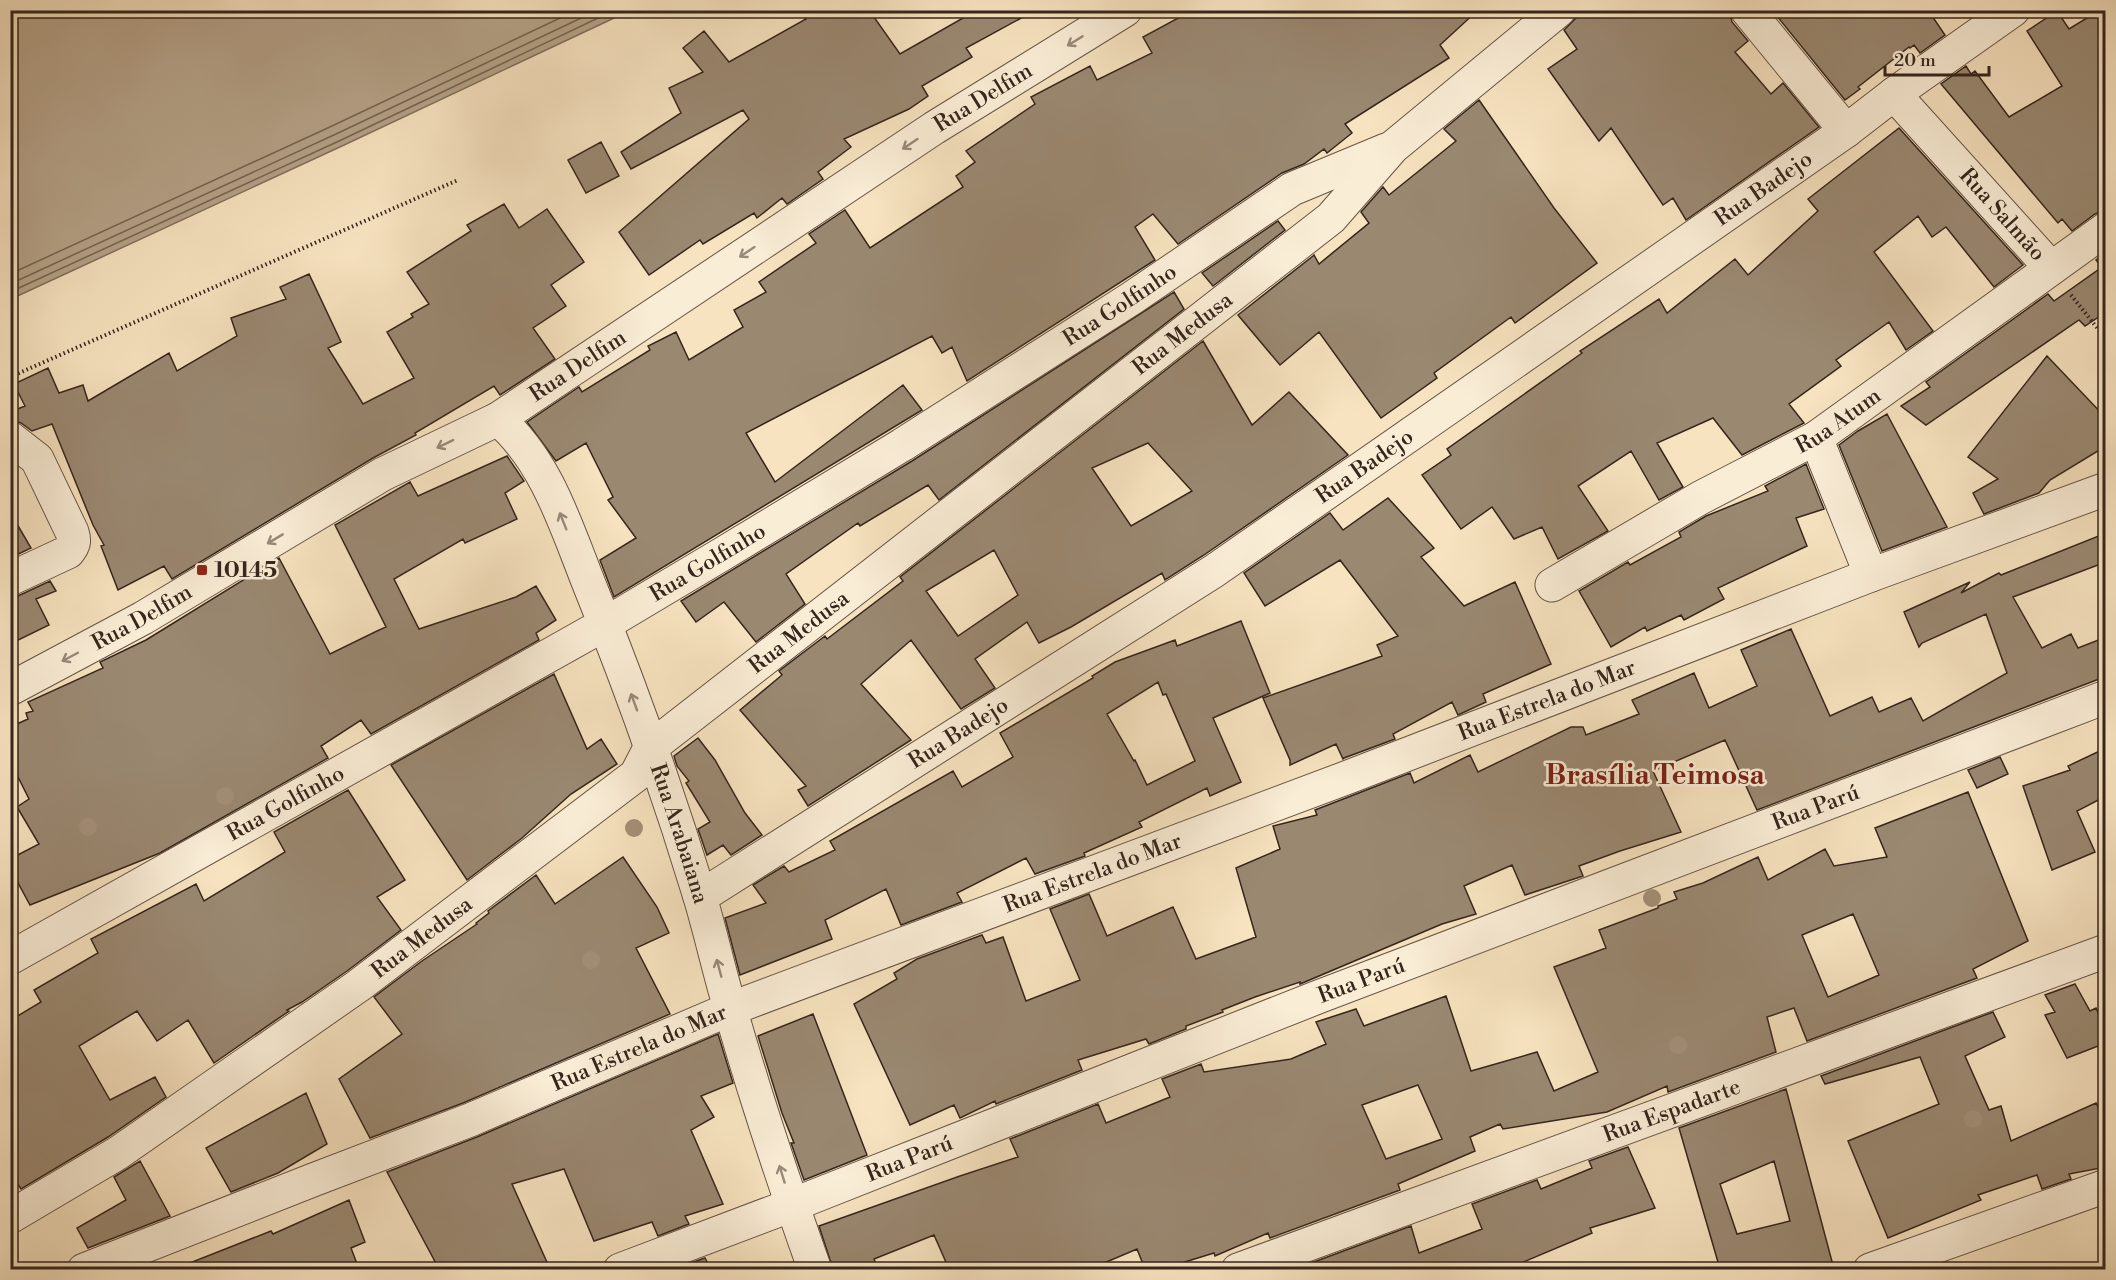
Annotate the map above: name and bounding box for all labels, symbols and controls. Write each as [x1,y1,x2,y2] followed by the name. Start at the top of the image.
[1067,36,1084,48] one-way arrow
[1885,39,1988,77] scale bar
[1894,49,1936,72] text: 20 m
[929,57,1037,138] street label: Rua Delfim
[901,138,918,151] one-way arrow
[1709,145,1818,232] street label: Rua Badejo
[1953,162,2052,267] street label: Rua Salmão
[739,246,756,259] one-way arrow
[1058,258,1182,352] street label: Rua Golfinho
[1127,286,1239,381] street label: Rua Medusa
[524,324,631,408] street label: Rua Delfim
[1791,382,1886,460] street label: Rua Atum
[1310,423,1419,510] street label: Rua Badejo
[437,439,455,451] one-way arrow
[557,512,568,530] one-way arrow
[645,517,771,608] street label: Rua Golfinho
[267,533,284,545] one-way arrow
[214,557,277,584] place label: 10145
[195,563,209,577] marker: 10145
[87,578,197,656] street label: Rua Delfim
[743,584,855,680] street label: Rua Medusa
[62,651,79,663] one-way arrow
[1454,654,1640,747] street label: Rua Estrela do Mar
[903,691,1013,775] street label: Rua Badejo
[627,693,638,712] one-way arrow
[1545,758,1766,793] district label: Brasília Teimosa
[222,760,349,847] street label: Rua Golfinho
[644,760,715,908] street label: Rua Arabaiana
[1768,779,1863,836] street label: Rua Parú
[1000,827,1185,919] street label: Rua Estrela do Mar
[366,890,478,985] street label: Rua Medusa
[1314,951,1409,1009] street label: Rua Parú
[713,959,724,978] one-way arrow
[547,998,731,1097] street label: Rua Estrela do Mar
[1599,1073,1744,1148] street label: Rua Espadarte
[862,1129,957,1188] street label: Rua Parú
[776,1165,787,1184] one-way arrow

